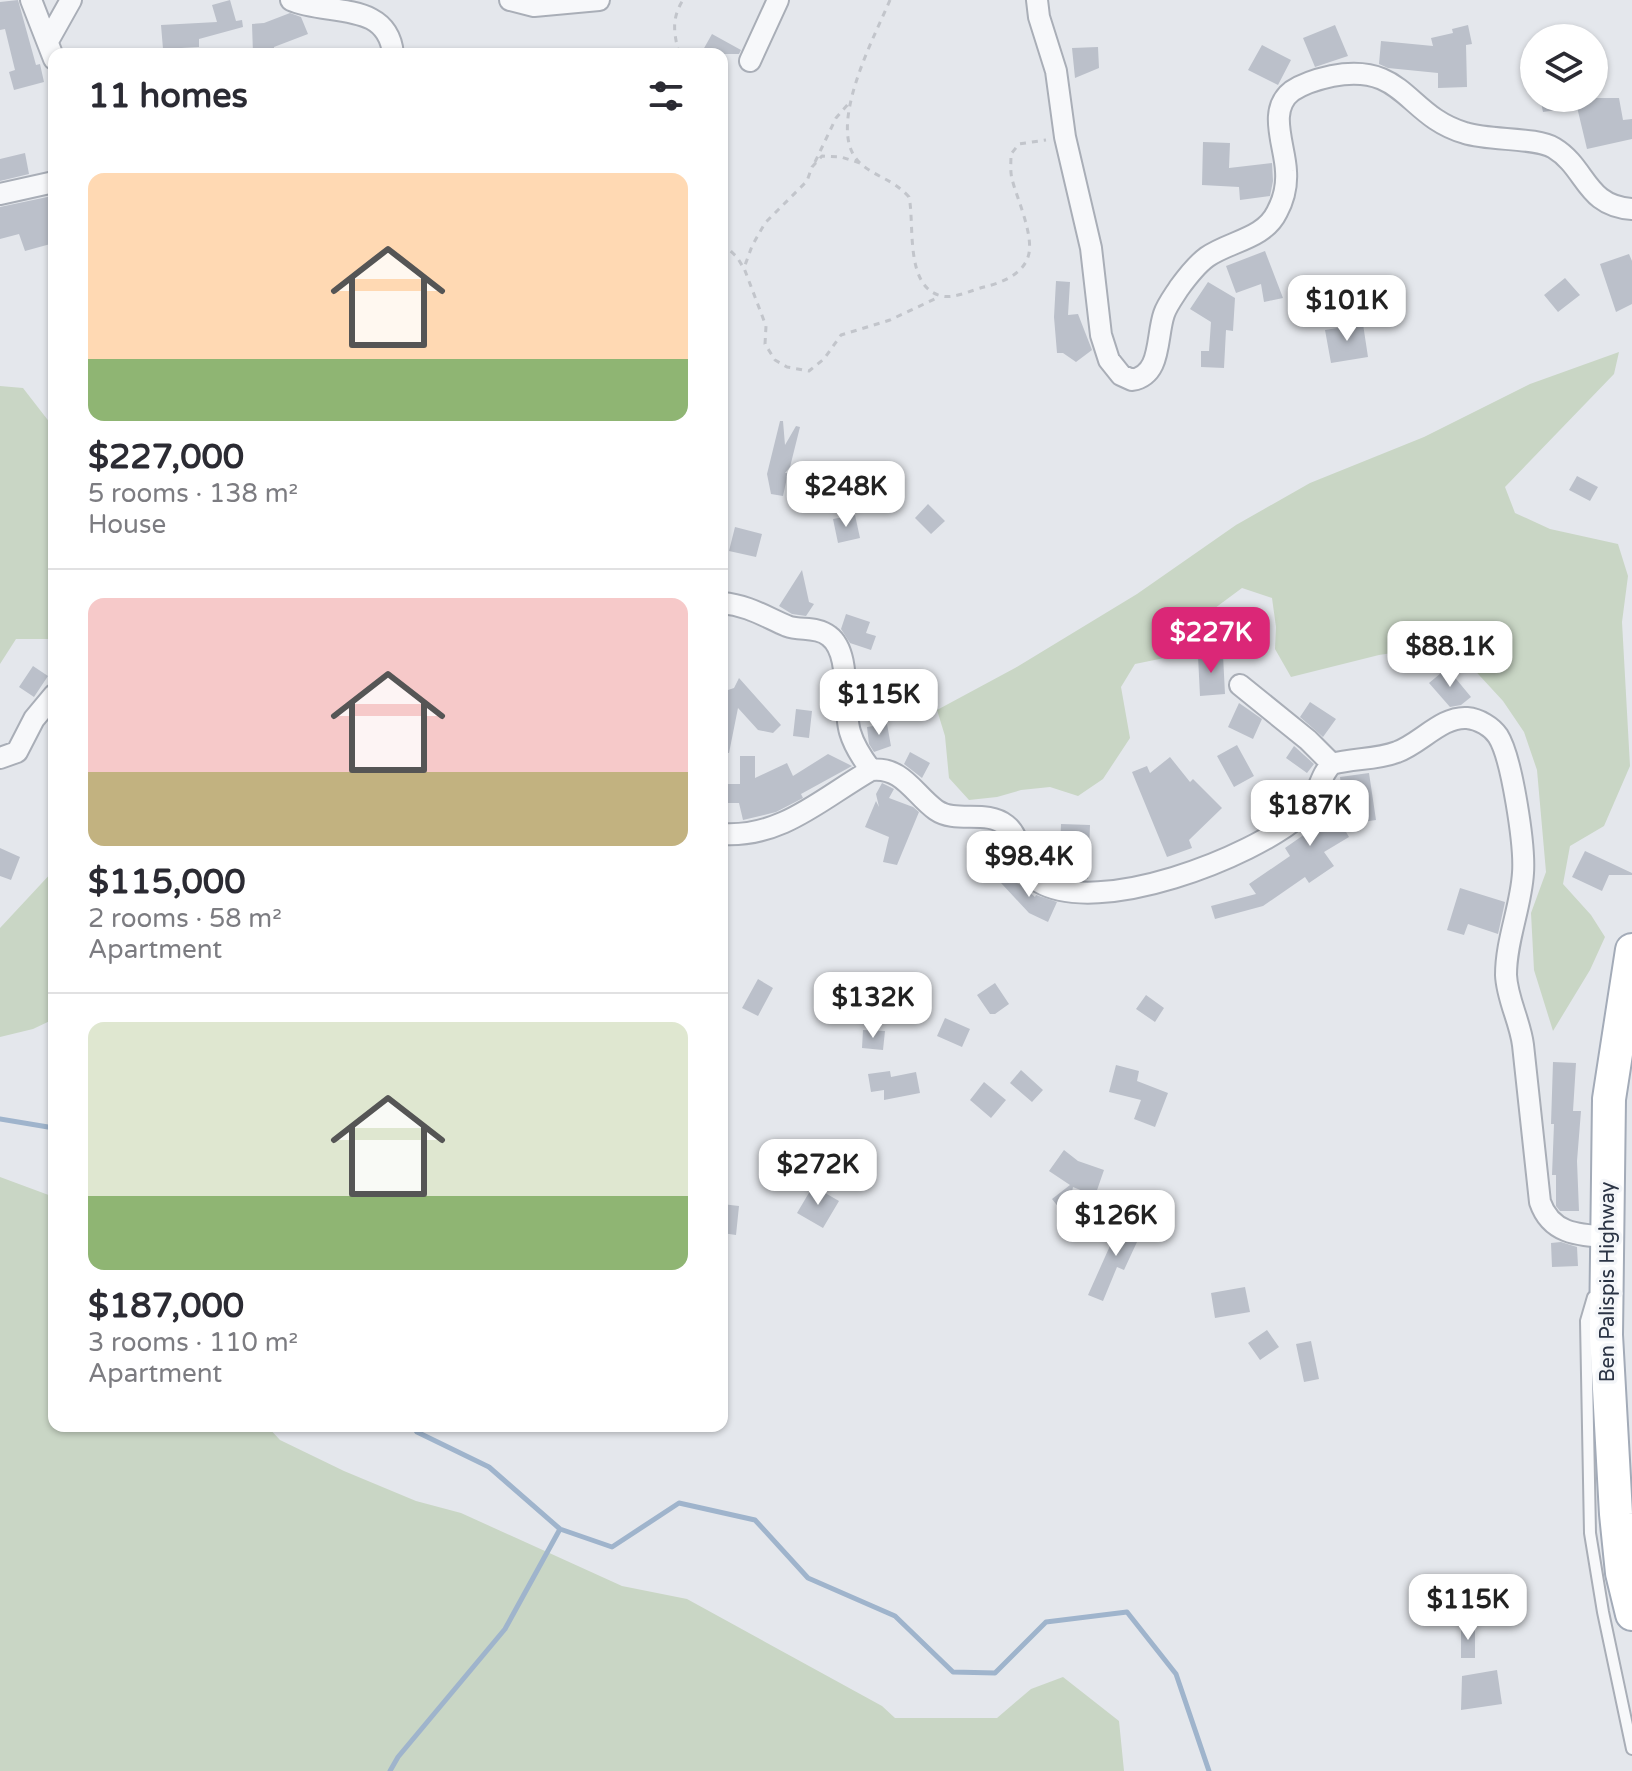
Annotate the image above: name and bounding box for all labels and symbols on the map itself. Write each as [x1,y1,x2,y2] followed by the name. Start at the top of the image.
[1291,275,1403,343] pin: $101K
[790,461,902,529] pin: $248K
[1155,607,1267,675] pin: $227K
[1385,621,1515,689] pin: $88.1K
[823,669,935,737] pin: $115K
[1254,780,1366,848] pin: $187K
[964,831,1094,899] pin: $98.4K
[817,972,929,1040] pin: $132K
[762,1139,874,1207] pin: $272K
[1596,1181,1620,1382] street label: Ben Palispis Highway
[1060,1190,1172,1258] pin: $126K
[1412,1574,1524,1642] pin: $115K

